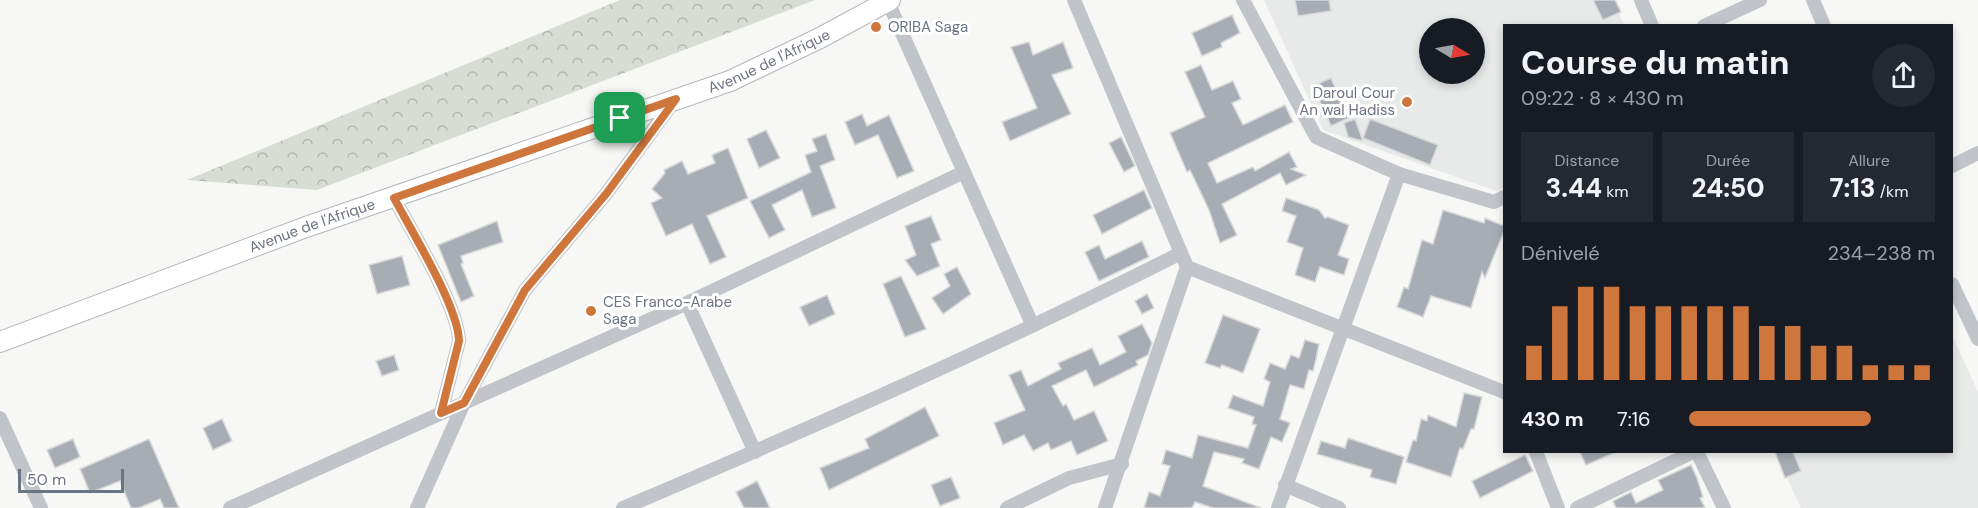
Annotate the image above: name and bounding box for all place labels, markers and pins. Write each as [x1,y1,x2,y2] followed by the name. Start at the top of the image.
[888,17,968,37] place label: ORIBA Saga
[869,20,883,34] marker: ORIBA Saga
[1299,83,1395,120] place label: Daroul Cour An wal Hadiss
[594,92,645,143] pin
[1400,95,1414,109] marker: Daroul Cour An wal Hadiss
[603,292,732,329] place label: CES Franco-Arabe Saga
[584,304,598,318] marker: CES Franco-Arabe Saga

